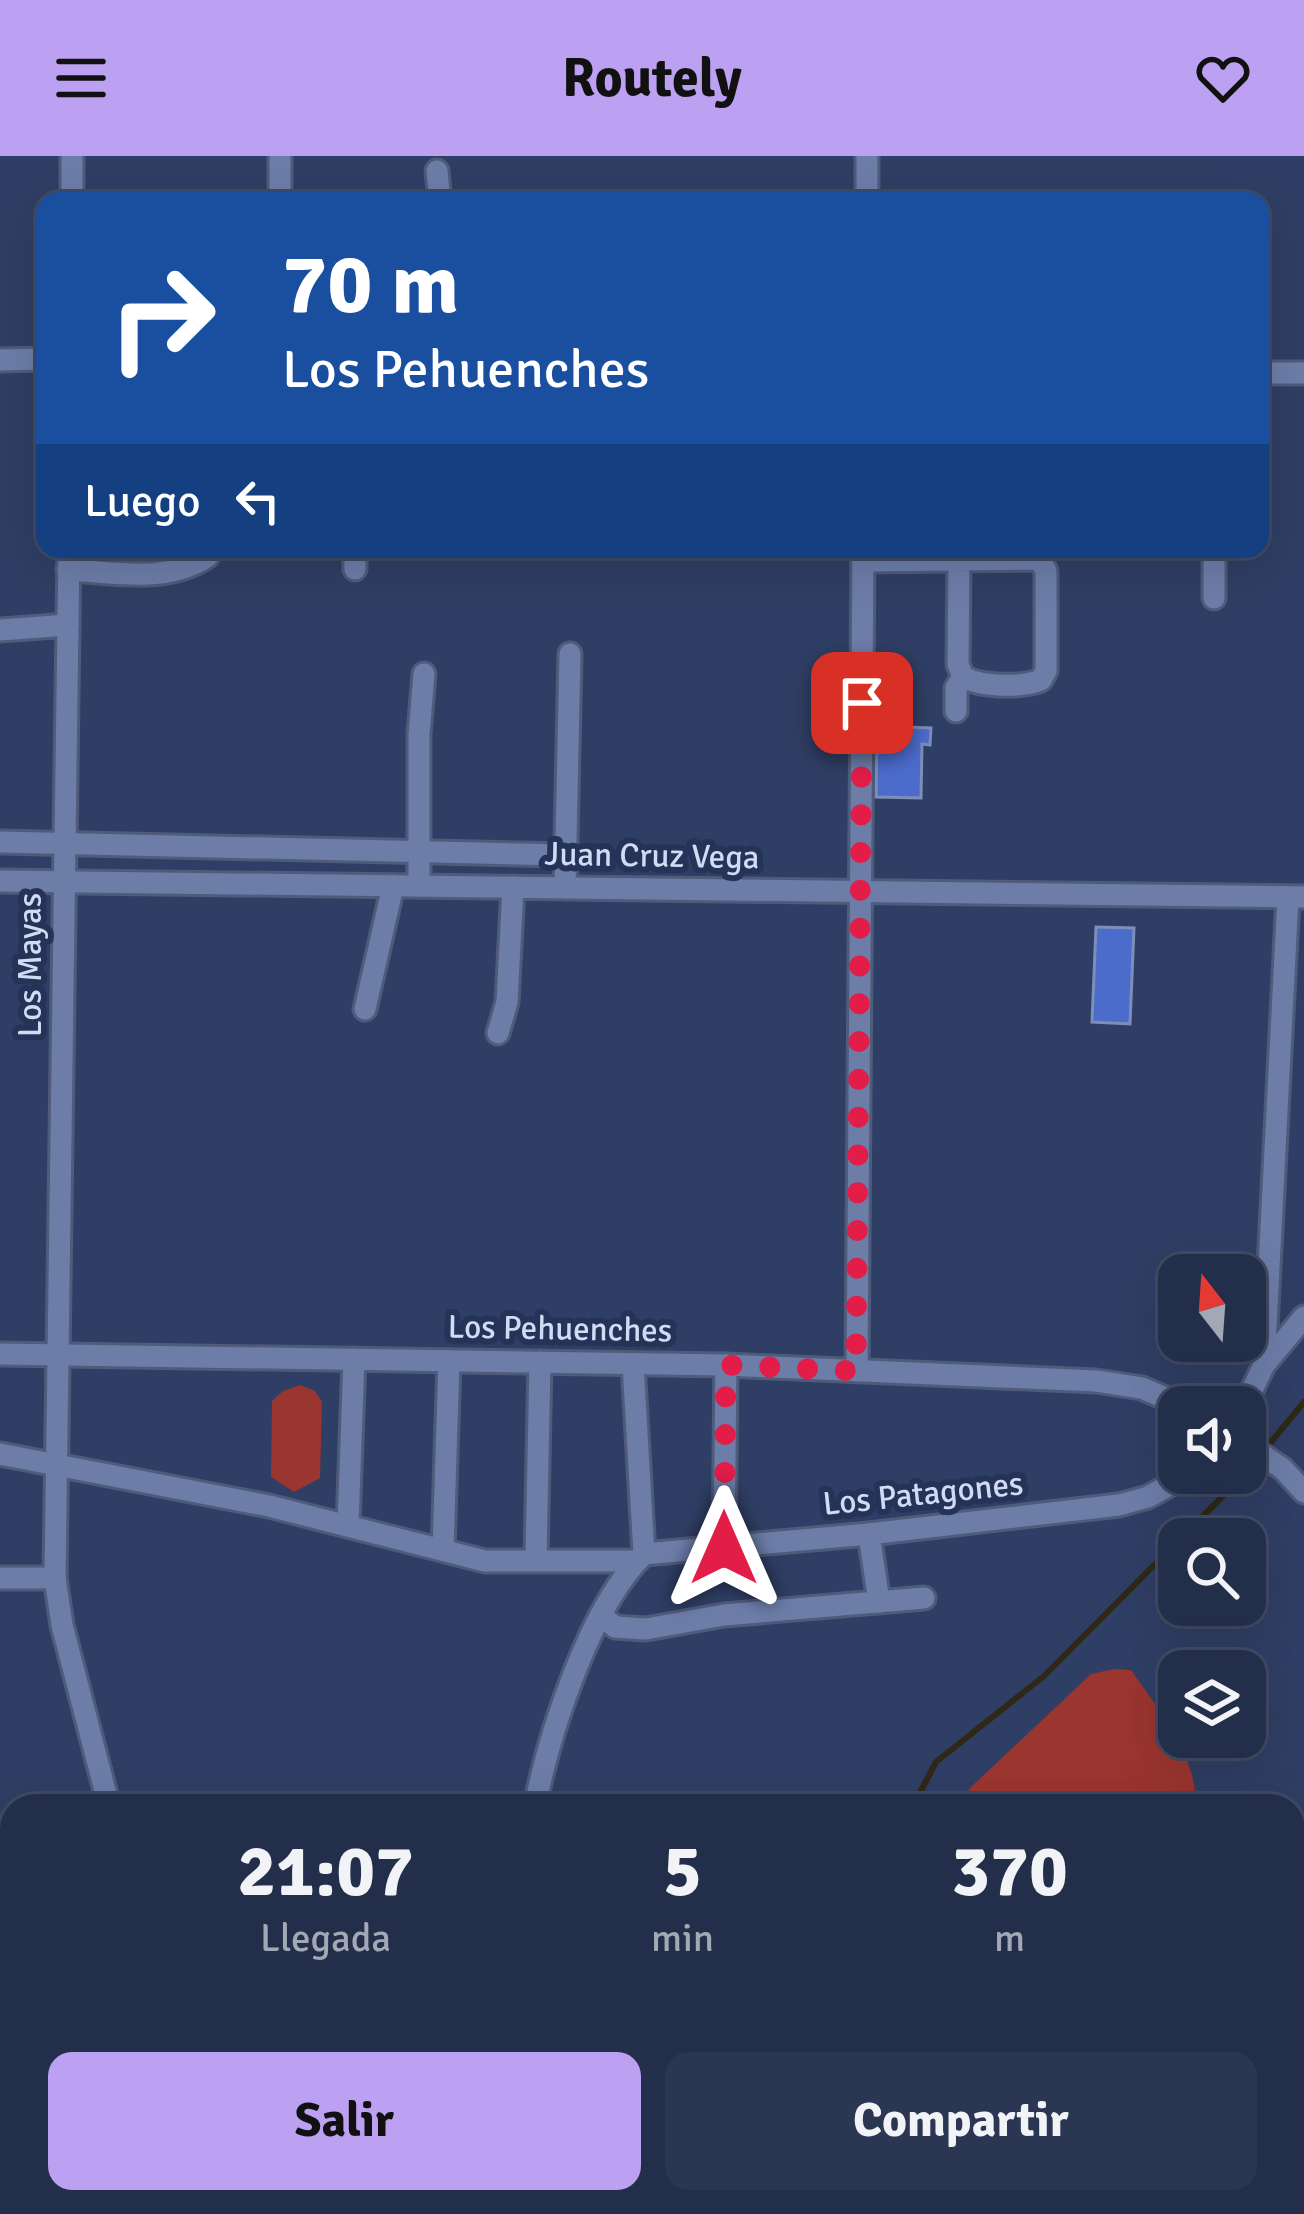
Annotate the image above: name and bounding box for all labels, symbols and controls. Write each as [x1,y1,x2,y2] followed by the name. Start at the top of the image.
[48,45,114,111] icon: menu
[562,45,742,112] text: Routely
[1190,45,1256,111] icon: heart
[282,233,459,337] text: 70 m
[84,240,240,396] icon: right
[282,336,649,403] text: Los Pehuenches
[225,468,291,534] icon: left
[84,474,201,529] text: Luego
[811,652,913,754] pin
[829,670,895,736] icon: arrive
[544,834,760,878] street label: Juan Cruz Vega
[10,893,51,1037] street label: Los Mayas
[1158,1254,1266,1362] north arrow
[1158,1254,1266,1758] map controls
[447,1307,673,1351] street label: Los Pehuenches
[1158,1386,1266,1494] button: sound
[821,1463,1025,1525] street label: Los Patagones
[661,1485,787,1611] position arrow
[1158,1518,1266,1626] button: search
[1158,1650,1266,1758] button: layers
[237,1827,414,1916] text: 21:07
[663,1827,702,1916] text: 5
[951,1827,1068,1916] text: 370
[260,1914,391,1962] text: Llegada
[651,1914,714,1962] text: min
[994,1914,1025,1962] text: m
[48,2052,641,2190] button: Salir
[665,2052,1257,2190] button: Compartir

